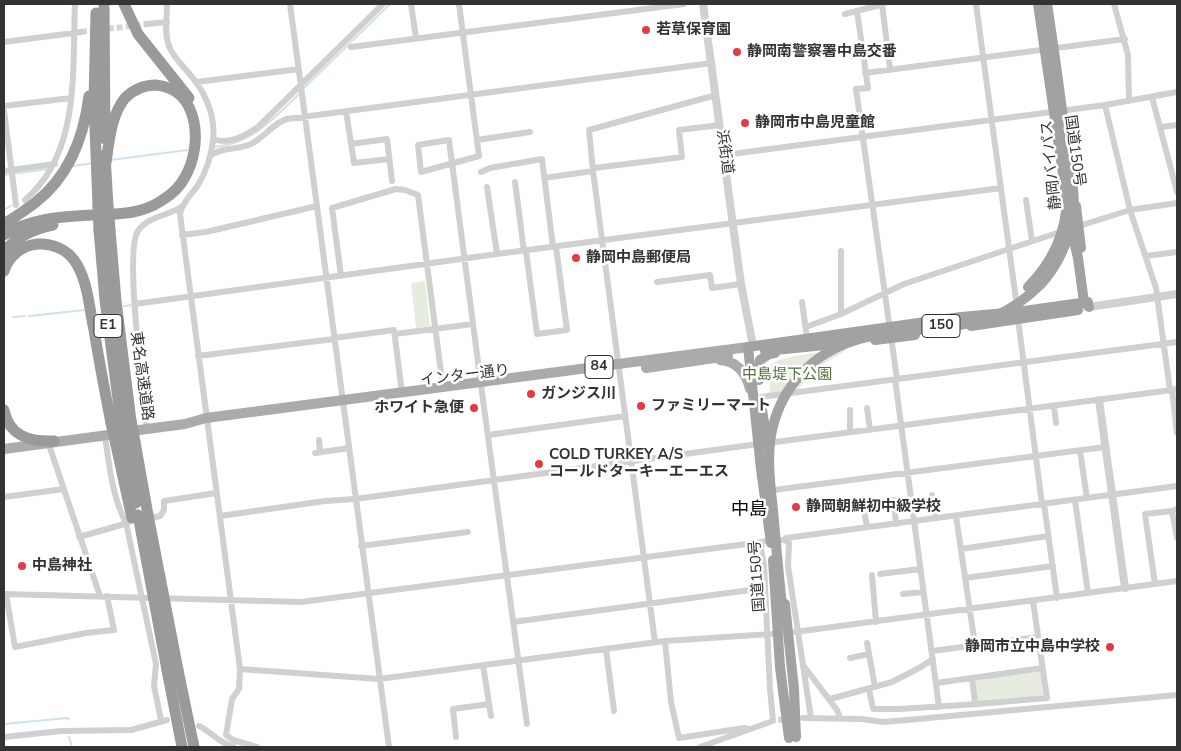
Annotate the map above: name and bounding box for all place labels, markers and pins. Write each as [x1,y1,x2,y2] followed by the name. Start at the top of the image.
[656,21,731,39] place label: 若草保育園
[640,24,652,36] marker: 若草保育園
[747,43,897,61] place label: 静岡南警察署中島交番
[731,46,743,58] marker: 静岡南警察署中島交番
[755,114,875,132] place label: 静岡市中島児童館
[739,117,751,129] marker: 静岡市中島児童館
[586,249,691,267] place label: 静岡中島郵便局
[570,252,582,264] marker: 静岡中島郵便局
[541,385,616,403] place label: ガンジス川
[525,388,537,400] marker: ガンジス川
[651,397,771,415] place label: ファミリーマート
[374,399,464,417] place label: ホワイト急便
[635,400,647,412] marker: ファミリーマート
[468,402,480,414] marker: ホワイト急便
[549,446,729,481] place label: COLD TURKEY A/S コールドターキーエーエス
[533,458,545,470] marker: COLD TURKEY A/S コールドターキーエーエス
[806,498,941,516] place label: 静岡朝鮮初中級学校
[790,501,802,513] marker: 静岡朝鮮初中級学校
[32,557,92,575] place label: 中島神社
[16,560,28,572] marker: 中島神社
[965,638,1100,656] place label: 静岡市立中島中学校
[1104,641,1116,653] marker: 静岡市立中島中学校

